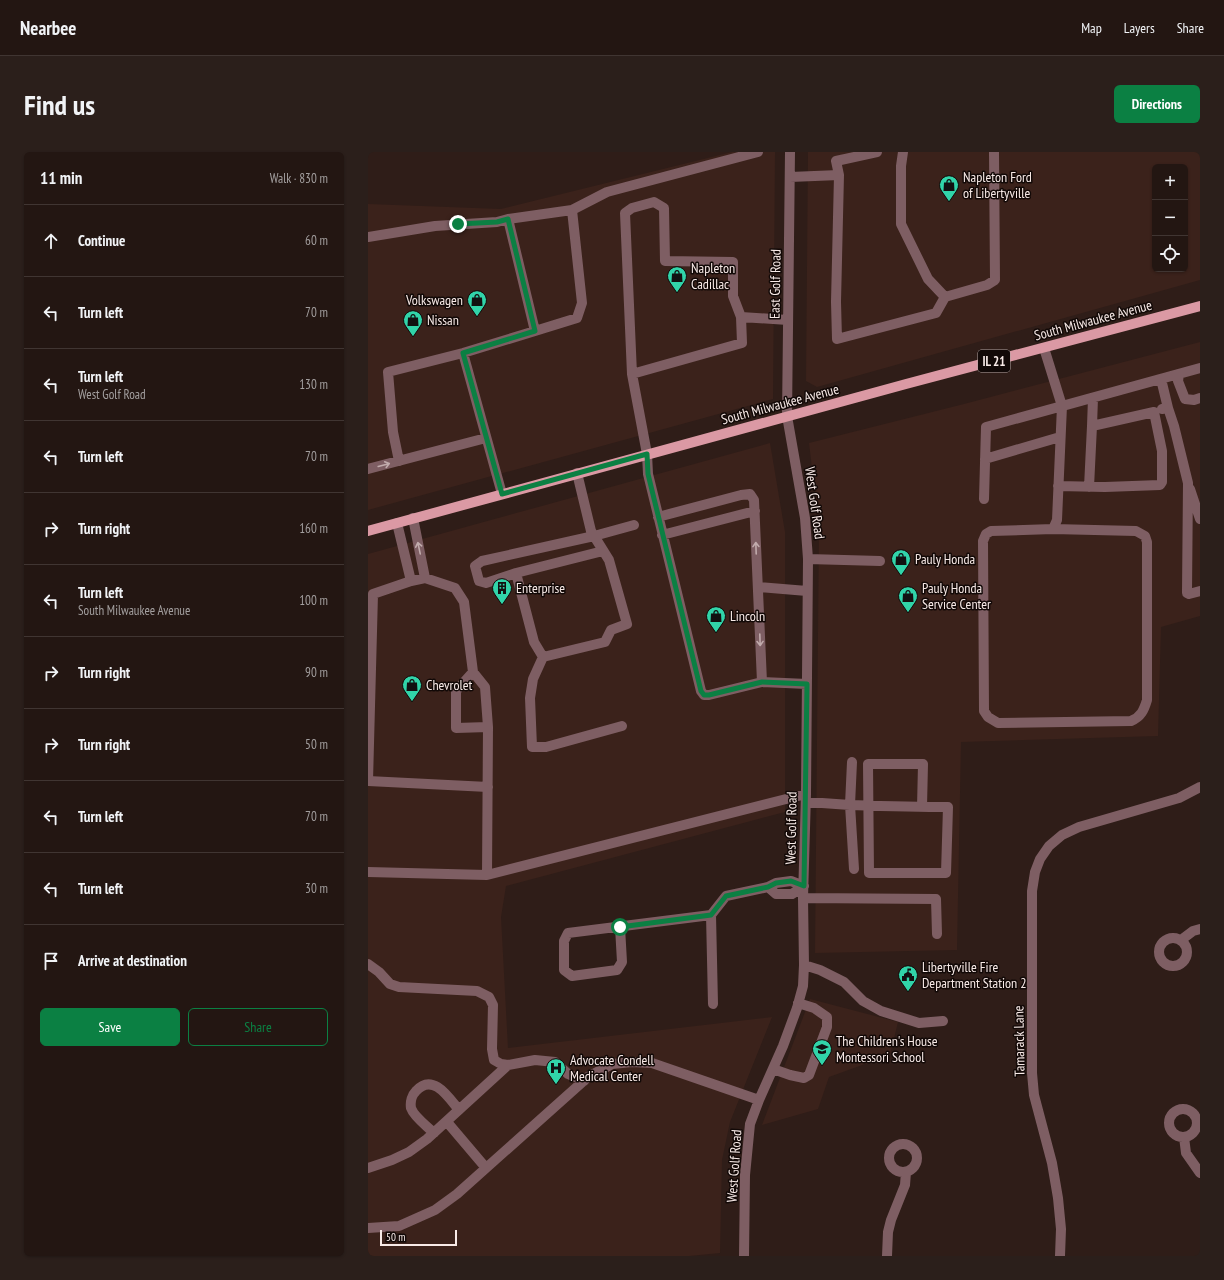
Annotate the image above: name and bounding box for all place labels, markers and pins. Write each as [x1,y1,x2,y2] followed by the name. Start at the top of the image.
[963,168,1032,202] place label: Napleton Ford of Libertyville
[938,174,960,202] shop icon: Napleton Ford of Libertyville
[691,259,735,293] place label: Napleton Cadillac
[666,265,688,293] shop icon: Napleton Cadillac
[466,289,488,317] shop icon: Volkswagen
[405,291,463,309] place label: Volkswagen
[402,309,424,337] shop icon: Nissan
[427,311,459,329] place label: Nissan
[890,548,912,576] shop icon: Pauly Honda
[915,550,975,568] place label: Pauly Honda
[491,577,513,605] building icon: Enterprise
[516,579,565,597] place label: Enterprise
[922,579,991,613] place label: Pauly Honda Service Center
[897,585,919,613] shop icon: Pauly Honda Service Center
[705,605,727,633] shop icon: Lincoln
[730,607,765,625] place label: Lincoln
[401,674,423,702] shop icon: Chevrolet
[426,676,472,694] place label: Chevrolet
[922,958,1027,992] place label: Libertyville Fire Department Station 2
[897,964,919,992] public building icon: Libertyville Fire Department Station 2
[836,1032,938,1066] place label: The Children's House Montessori School
[811,1038,833,1066] school or university icon: The Children's House Montessori School
[570,1051,655,1085] place label: Advocate Condell Medical Center
[545,1057,567,1085] hospital icon: Advocate Condell Medical Center

